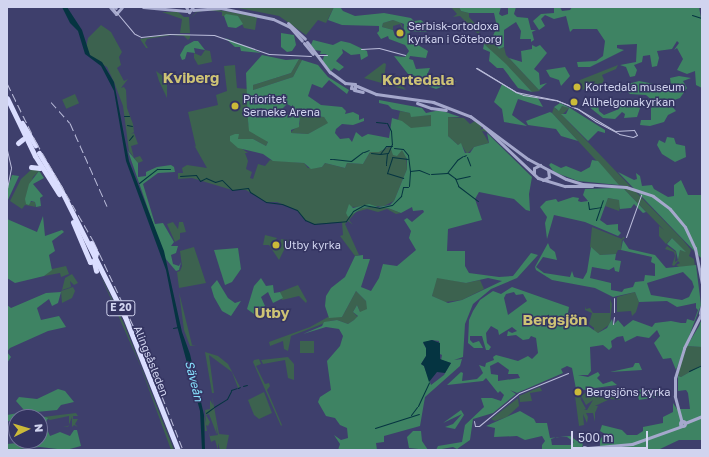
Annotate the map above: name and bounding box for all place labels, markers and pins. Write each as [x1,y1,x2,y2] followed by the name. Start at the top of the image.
[408,20,502,46] place label: Serbisk-ortodoxa kyrkan i Göteborg
[395,28,405,38] marker: Serbisk-ortodoxa kyrkan i Göteborg
[585,80,685,94] place label: Kortedala museum
[572,82,582,92] marker: Kortedala museum
[243,93,320,119] place label: Prioritet Serneke Arena
[582,95,675,109] place label: Allhelgonakyrkan
[569,97,579,107] marker: Allhelgonakyrkan
[230,101,240,111] marker: Prioritet Serneke Arena
[284,238,341,252] place label: Utby kyrka
[271,240,281,250] marker: Utby kyrka
[586,385,671,399] place label: Bergsjöns kyrka
[573,387,583,397] marker: Bergsjöns kyrka

